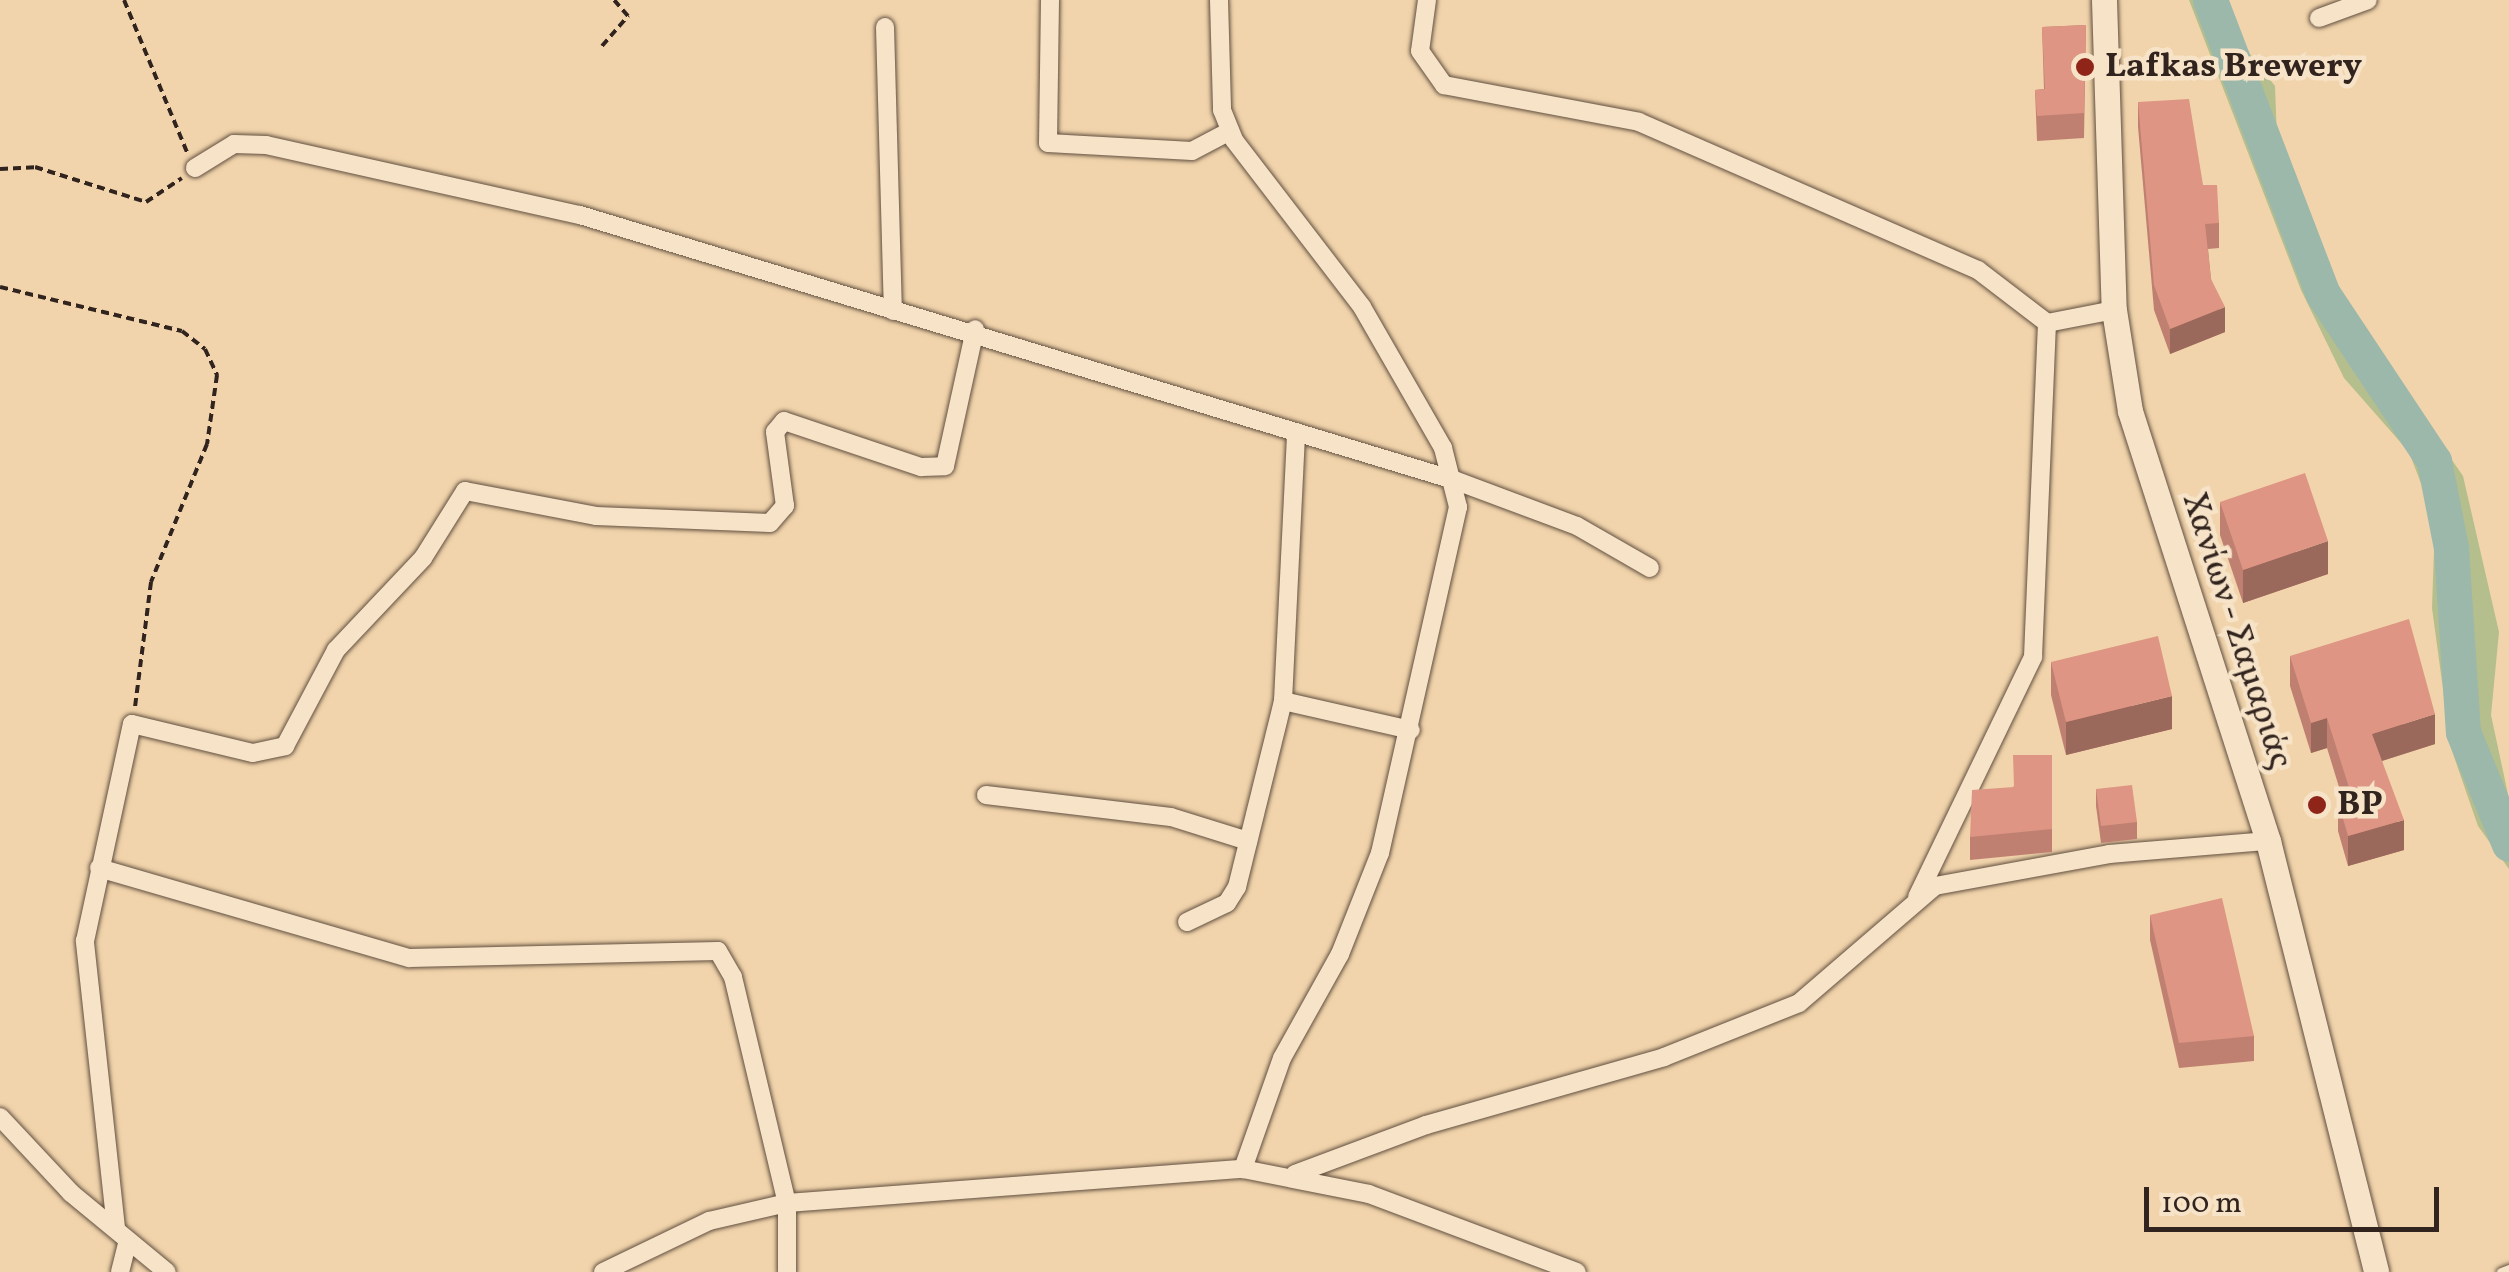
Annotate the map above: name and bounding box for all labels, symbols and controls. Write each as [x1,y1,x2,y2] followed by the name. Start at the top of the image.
[2105,46,2362,88] place label: Lafkas Brewery
[2074,56,2096,78] marker: Lafkas Brewery
[2171,486,2301,776] street label: Χανίων - Σαμαριάς
[2337,784,2383,826] place label: BP
[2306,794,2328,816] marker: BP
[2149,1167,2444,1229] scale bar
[2161,1183,2242,1225] text: 100 m

